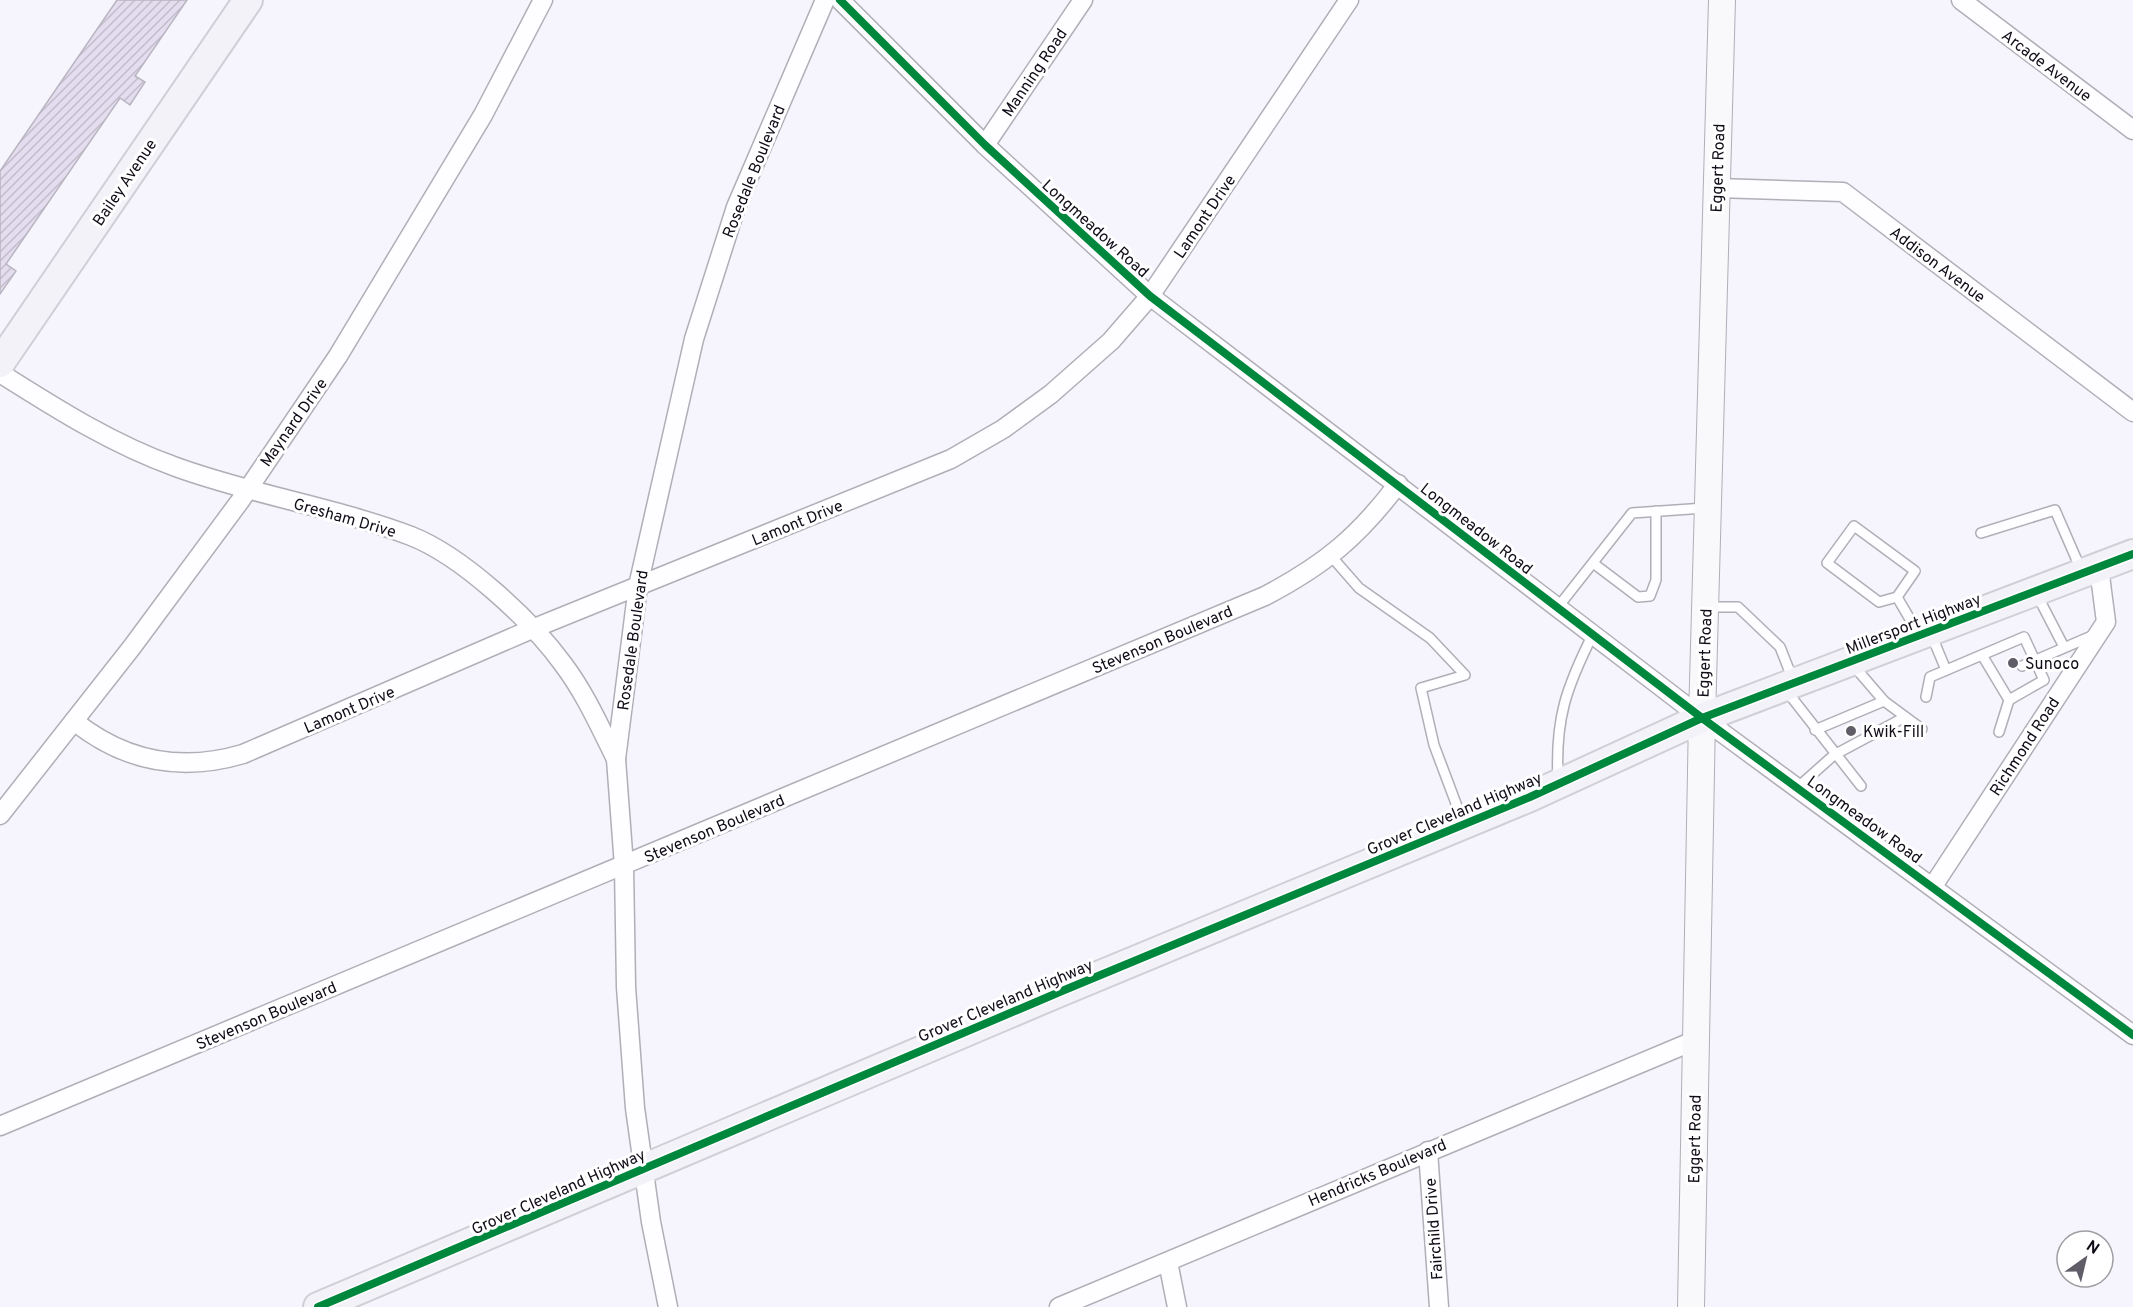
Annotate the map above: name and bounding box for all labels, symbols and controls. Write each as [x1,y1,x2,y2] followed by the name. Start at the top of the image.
[999,25,1073,121] street label: Manning Road
[1997,26,2095,107] street label: Arcade Avenue
[719,102,791,241] street label: Rosedale Boulevard
[1707,123,1731,213] street label: Eggert Road
[89,136,162,230] street label: Bailey Avenue
[1170,171,1241,263] street label: Lamont Drive
[1037,176,1152,283] street label: Longmeadow Road
[1885,223,1989,308] street label: Addison Avenue
[257,375,333,471] street label: Maynard Drive
[1416,479,1536,580] street label: Longmeadow Road
[291,495,398,543] street label: Gresham Drive
[749,496,846,551] street label: Lamont Drive
[614,569,654,712] street label: Rosedale Boulevard
[1843,590,1984,660] street label: Millersport Highway
[1089,602,1236,680] street label: Stevenson Boulevard
[1694,608,1718,698] street label: Eggert Road
[2025,655,2079,675] place label: Sunoco
[2006,656,2020,670] marker: Sunoco
[301,683,398,739] street label: Lamont Drive
[1986,694,2065,800] street label: Richmond Road
[1863,723,1924,743] place label: Kwik-Fill
[1844,724,1858,738] marker: Kwik-Fill
[1364,769,1545,861] street label: Grover Cleveland Highway
[1802,772,1925,869] street label: Longmeadow Road
[641,791,788,869] street label: Stevenson Boulevard
[915,956,1096,1048] street label: Grover Cleveland Highway
[193,978,340,1056] street label: Stevenson Boulevard
[1685,1094,1707,1184] street label: Eggert Road
[1306,1136,1450,1212] street label: Hendricks Boulevard
[469,1145,649,1240] street label: Grover Cleveland Highway
[1421,1177,1449,1280] street label: Fairchild Drive
[2055,1229,2115,1289] north arrow
[2082,1237,2103,1260] text: N

